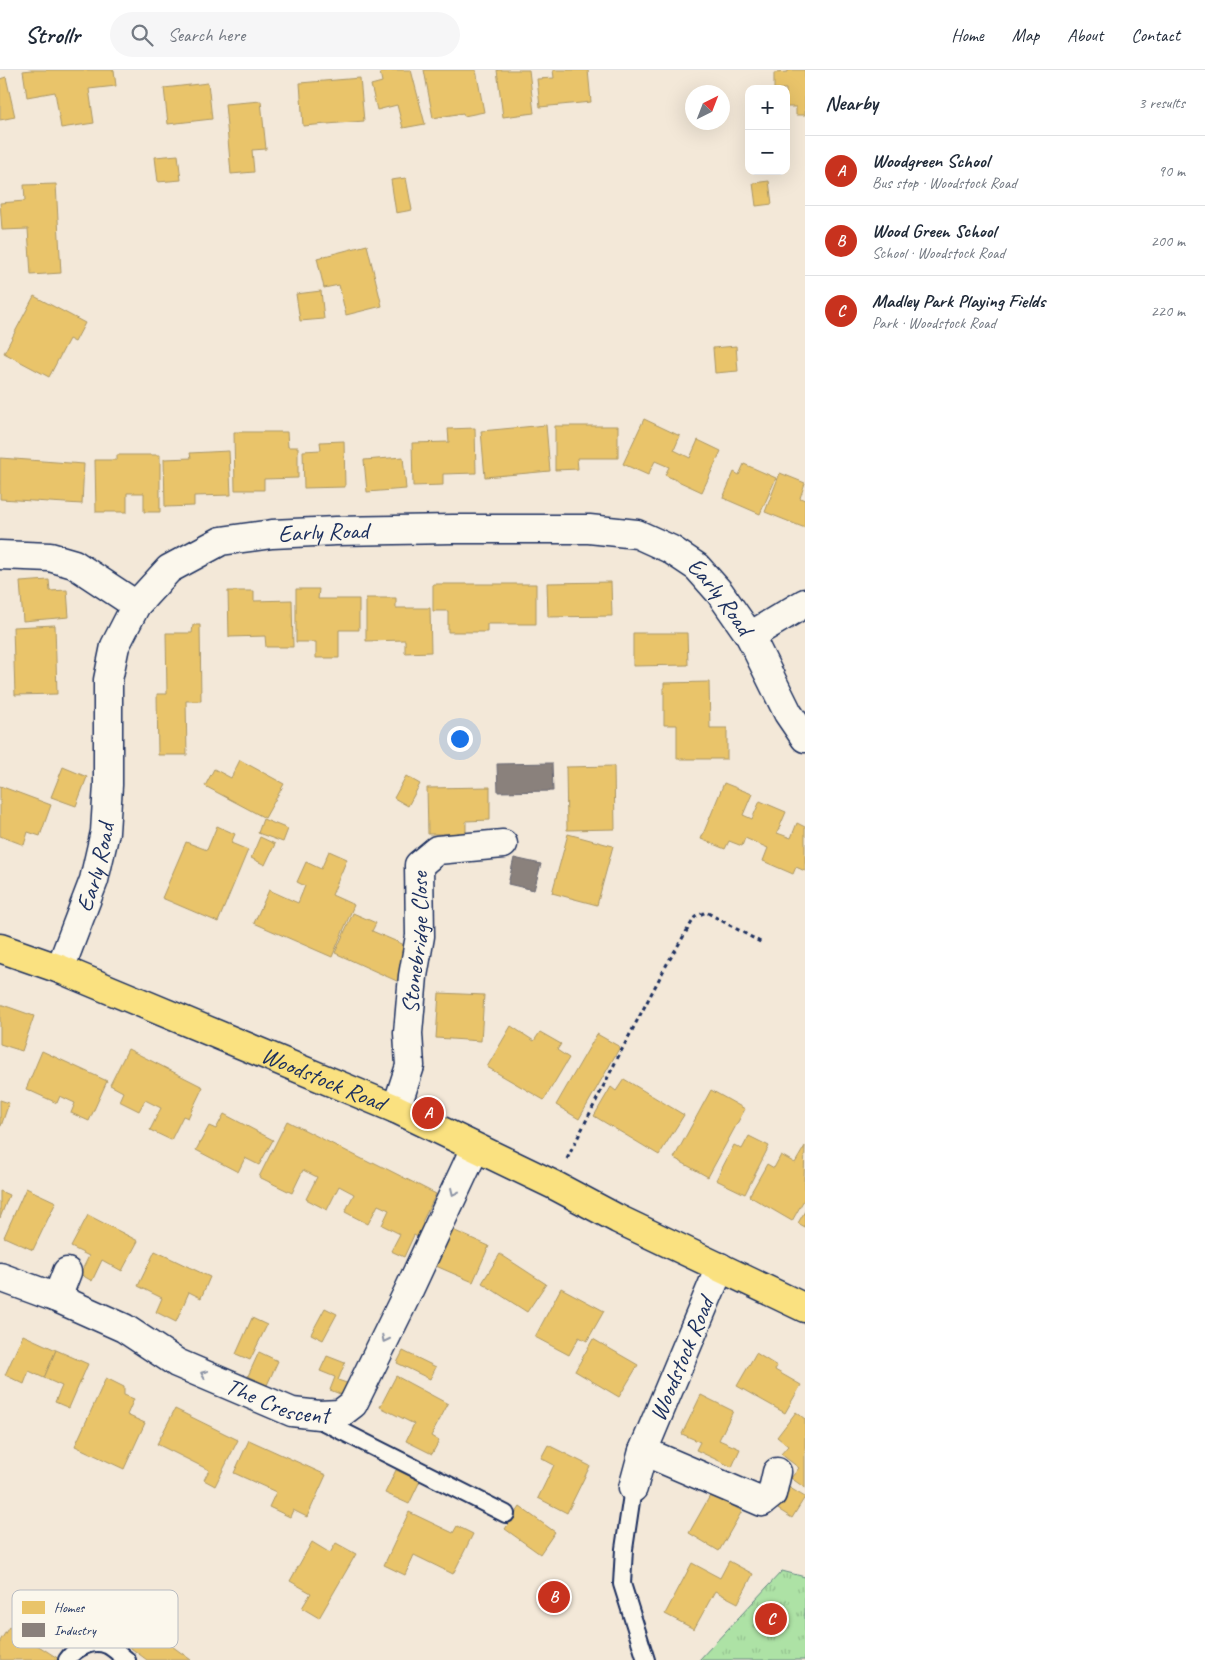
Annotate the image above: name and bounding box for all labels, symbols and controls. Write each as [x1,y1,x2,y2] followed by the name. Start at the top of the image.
[110,12,460,57] search box
[25,20,80,50] text: Strollr
[128,21,156,49] icon: search
[168,23,245,47] text: Search here
[951,24,984,46] text: Home
[1012,24,1039,46] text: Map
[1067,24,1103,46] text: About
[1131,24,1180,46] text: Contact
[685,85,730,130] north arrow
[745,85,790,175] map controls
[745,85,790,130] button: +
[825,90,878,116] text: Nearby
[1138,93,1185,113] text: 3 results
[745,130,790,175] button: −
[872,149,989,173] text: Woodgreen School
[837,161,845,181] text: A
[1158,161,1185,181] text: 90 m
[872,173,1016,193] text: Bus stop · Woodstock Road
[872,219,996,243] text: Wood Green School
[837,231,845,251] text: B
[1151,231,1185,251] text: 200 m
[872,243,1005,263] text: School · Woodstock Road
[872,289,1045,313] text: Madley Park Playing Fields
[837,301,845,321] text: C
[1151,301,1185,321] text: 220 m
[872,313,996,333] text: Park · Woodstock Road
[277,515,372,549] street label: Early Road
[682,550,762,644] street label: Early Road
[447,726,473,752] your location
[68,819,121,916] street label: Early Road
[395,870,436,1015] street label: Stonebridge Close
[257,1040,393,1119] street label: Woodstock Road
[412,1094,444,1132] pin: A
[450,1187,461,1196] one-way arrow
[642,1289,722,1426] street label: Woodstock Road
[381,1333,391,1342] one-way arrow
[200,1370,209,1381] one-way arrow
[221,1371,333,1430] street label: The Crescent
[538,1578,570,1616] pin: B
[12,1590,178,1648] legend
[54,1599,85,1616] text: Homes
[755,1600,787,1638] pin: C
[54,1622,97,1639] text: Industry

